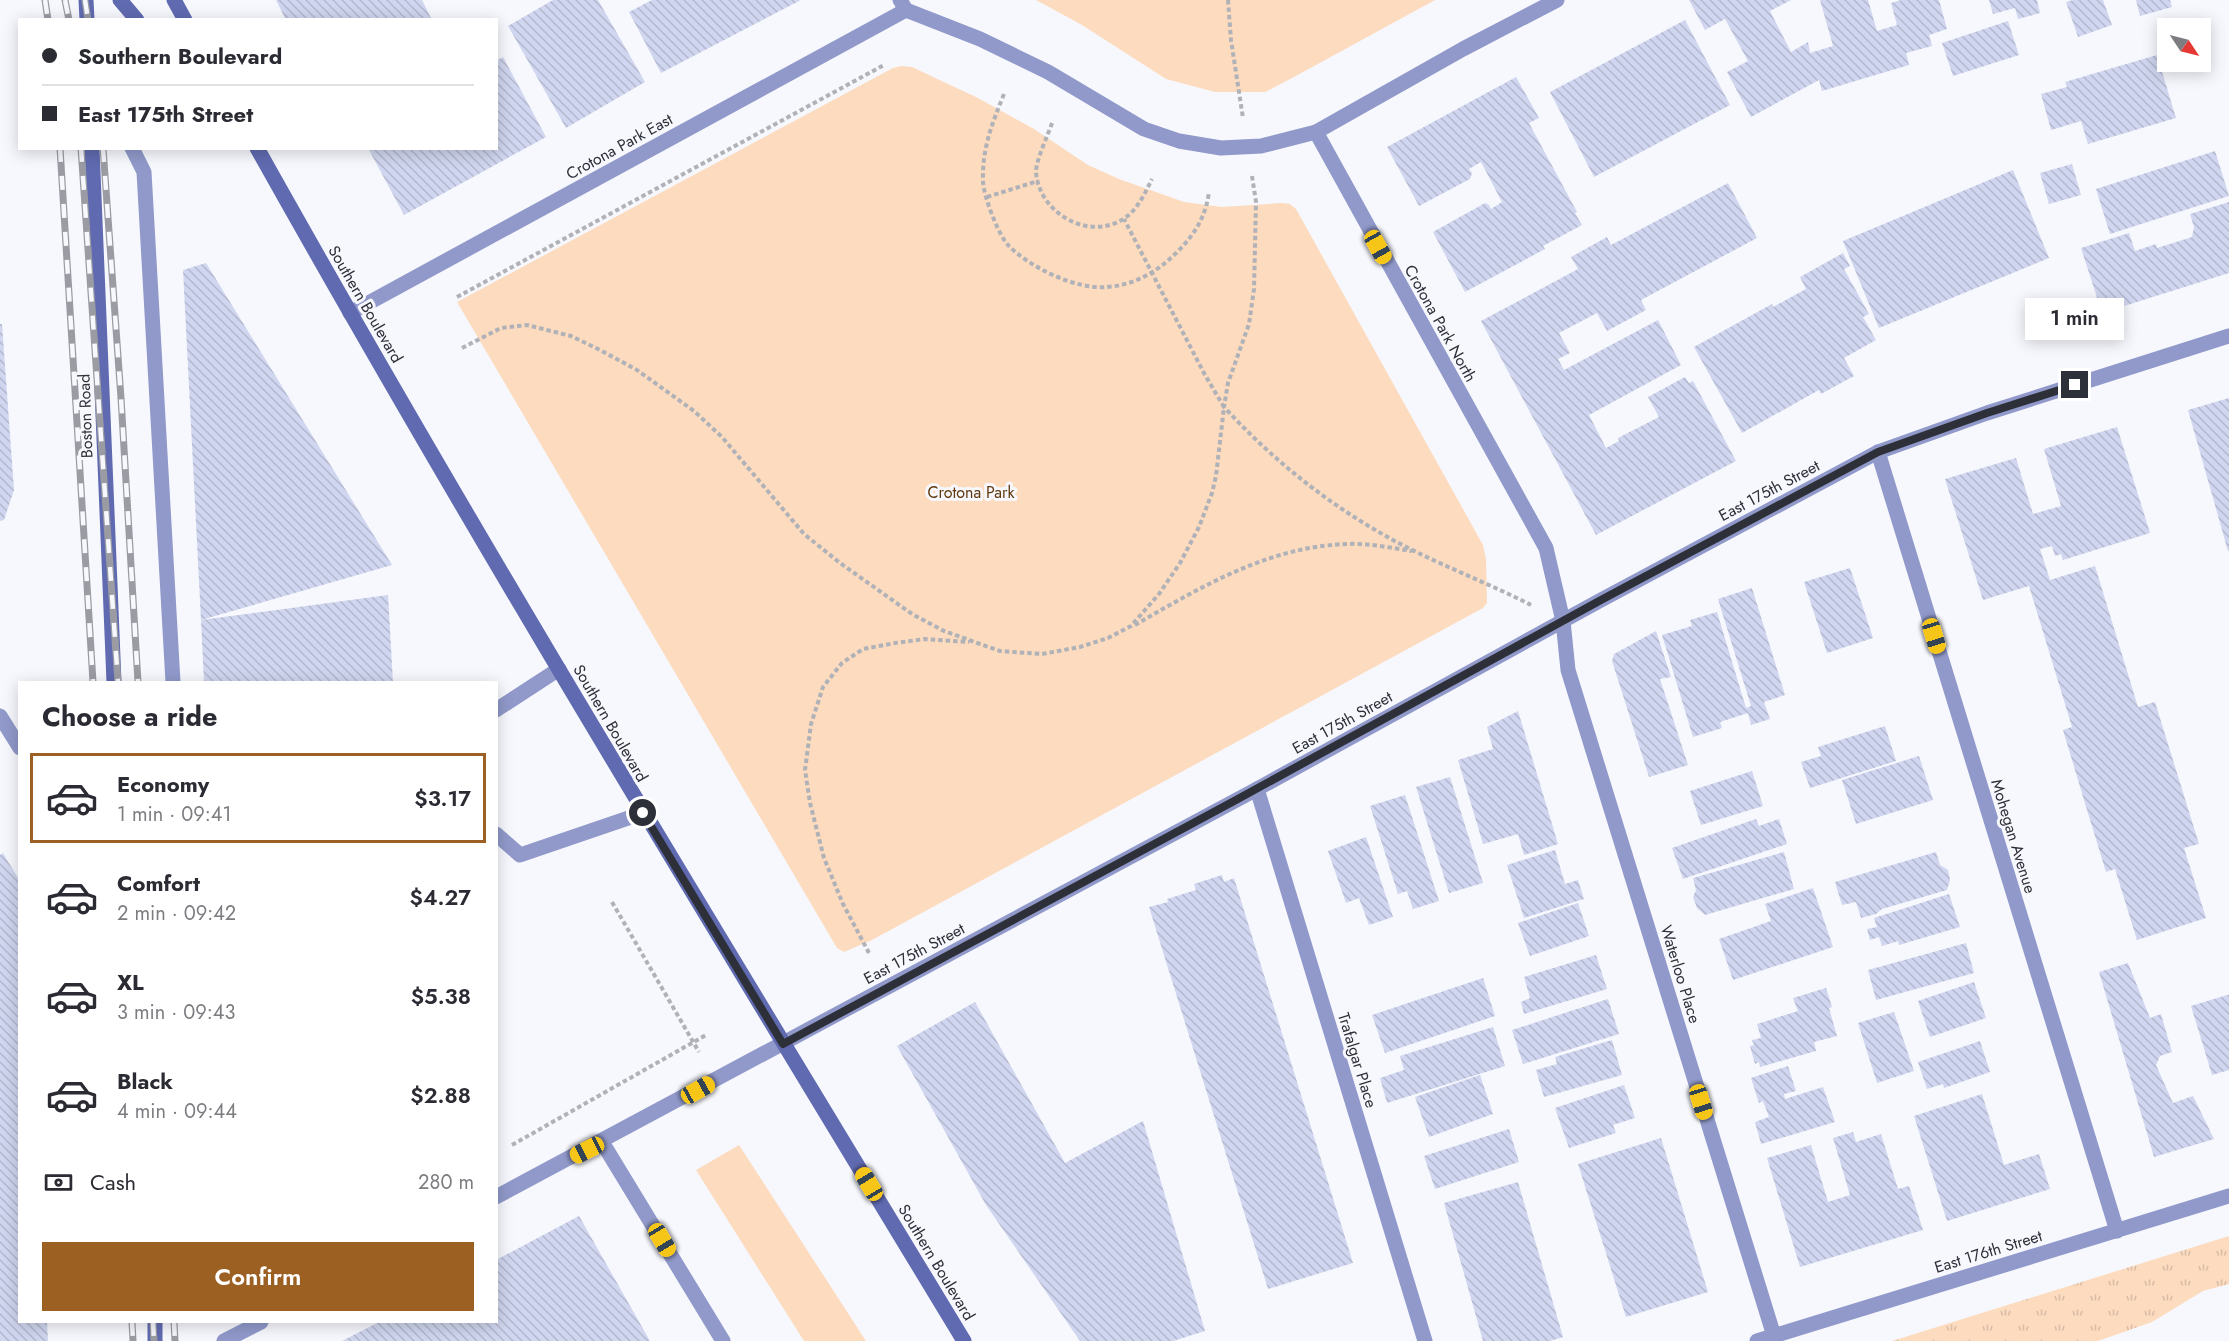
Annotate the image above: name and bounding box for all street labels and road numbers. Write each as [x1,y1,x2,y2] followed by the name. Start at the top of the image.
[562,108,677,185] street label: Crotona Park East
[323,241,409,367] street label: Southern Boulevard
[1399,261,1482,386] street label: Crotona Park North
[73,373,98,459] street label: Boston Road
[1715,454,1824,527] street label: East 175th Street
[568,660,654,786] street label: Southern Boulevard
[1288,685,1397,760] street label: East 175th Street
[1985,776,2042,896] street label: Mohegan Avenue
[860,917,969,990] street label: East 175th Street
[1655,922,1706,1026] street label: Waterloo Place
[1332,1010,1383,1111] street label: Trafalgar Place
[893,1200,980,1325] street label: Southern Boulevard
[1931,1224,2045,1279] street label: East 176th Street

